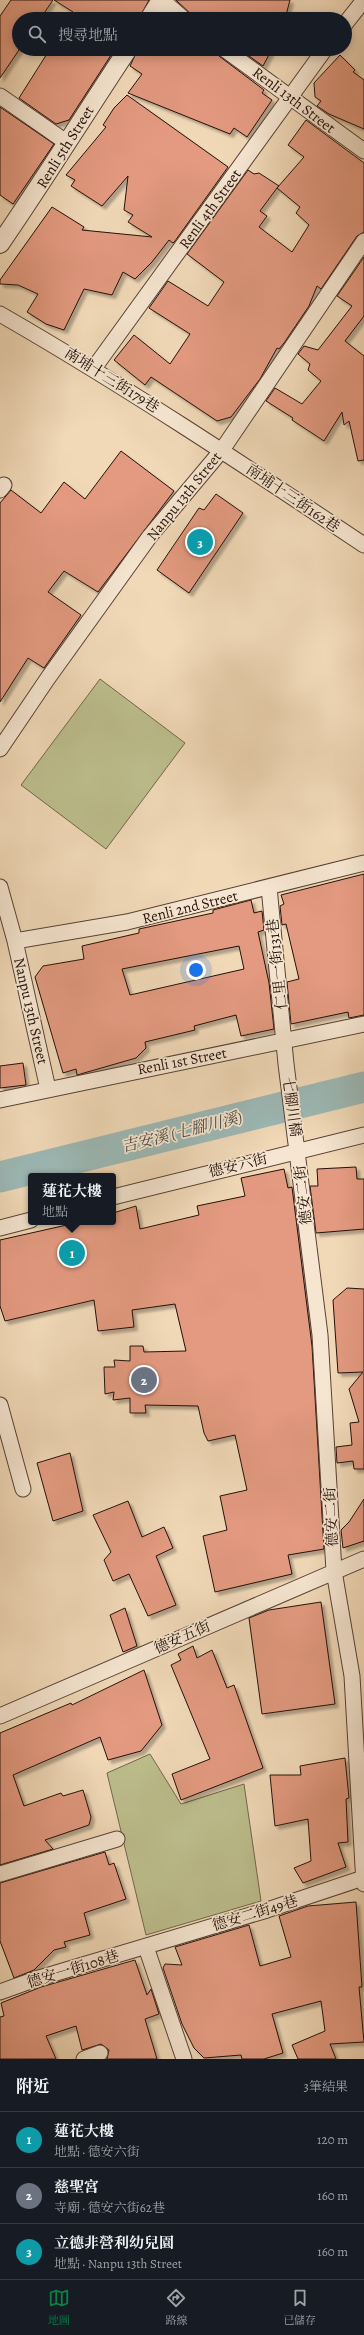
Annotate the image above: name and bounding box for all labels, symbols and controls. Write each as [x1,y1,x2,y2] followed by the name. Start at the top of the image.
[12,12,352,56] search box
[26,23,48,45] icon: search
[58,25,118,45] text: 搜尋地點
[249,62,339,138] street label: Renli 13th Street
[32,102,98,192] street label: Renli 5th Street
[174,165,246,253] street label: Renli 4th Street
[61,343,163,417] street label: 南埔十三街179巷
[143,448,225,544] street label: Nanpu 13th Street
[242,459,344,537] street label: 南埔十三街162巷
[187,527,213,557] pin: 3
[140,885,240,929] street label: Renli 2nd Street
[262,917,292,1011] street label: 仁里一街131巷
[9,956,53,1066] street label: Nanpu 13th Street
[186,960,206,980] your location
[136,1043,228,1079] street label: Renli 1st Street
[278,1076,306,1138] street label: 七腳川橋
[119,1106,245,1158] water label: 吉安溪 (七腳川溪)
[206,1148,270,1182] street label: 德安六街
[289,1164,317,1226] street label: 德安二街
[28,1173,116,1225] popup
[42,1181,102,1201] text: 蓮花大樓
[42,1203,68,1220] text: 地點
[59,1238,85,1268] pin: 1
[131,1365,157,1395] pin: 2
[319,1487,343,1547] street label: 德安二街
[151,1616,213,1658] street label: 德安五街
[210,1890,300,1936] street label: 德安二街49巷
[24,1945,122,1993] street label: 德安一街108巷
[16,2075,50,2098] text: 附近
[304,2078,348,2095] text: 3筆結果
[54,2121,114,2141] text: 蓮花大樓
[27,2131,31,2148] text: 1
[317,2131,348,2148] text: 120 m
[54,2143,140,2160] text: 地點 · 德安六街
[54,2177,99,2197] text: 慈聖宮
[26,2187,32,2204] text: 2
[317,2187,348,2204] text: 160 m
[54,2199,165,2216] text: 寺廟 · 德安六街62巷
[54,2233,174,2253] text: 立德非營利幼兒園
[26,2243,32,2260] text: 3
[317,2243,348,2260] text: 160 m
[54,2255,182,2272] text: 地點 · Nanpu 13th Street
[48,2287,70,2328] tab: 地圖
[165,2287,187,2328] tab: 路線
[283,2287,316,2328] tab: 已儲存

